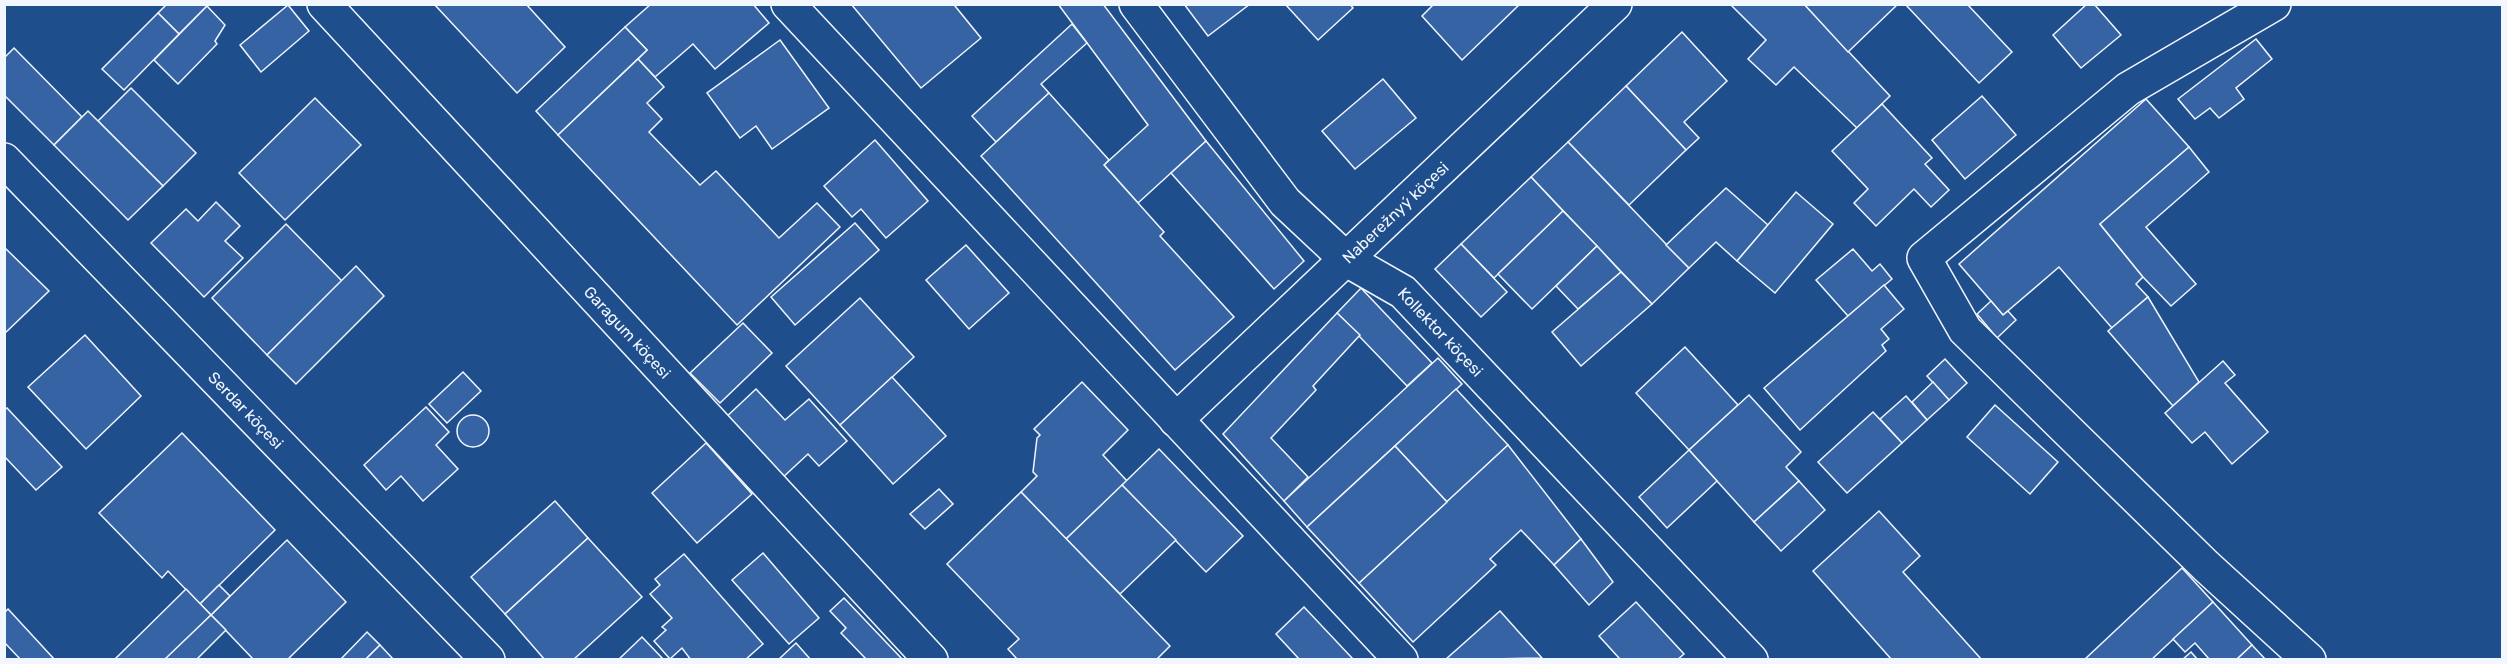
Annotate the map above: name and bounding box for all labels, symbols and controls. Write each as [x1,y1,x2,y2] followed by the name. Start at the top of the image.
[1338,158,1452,267] street label: Naberežnyý köçesi
[580,282,675,382] street label: Garagum köçesi
[1394,283,1487,380] street label: Kollektor köçesi
[205,368,288,452] street label: Serdar köçesi

